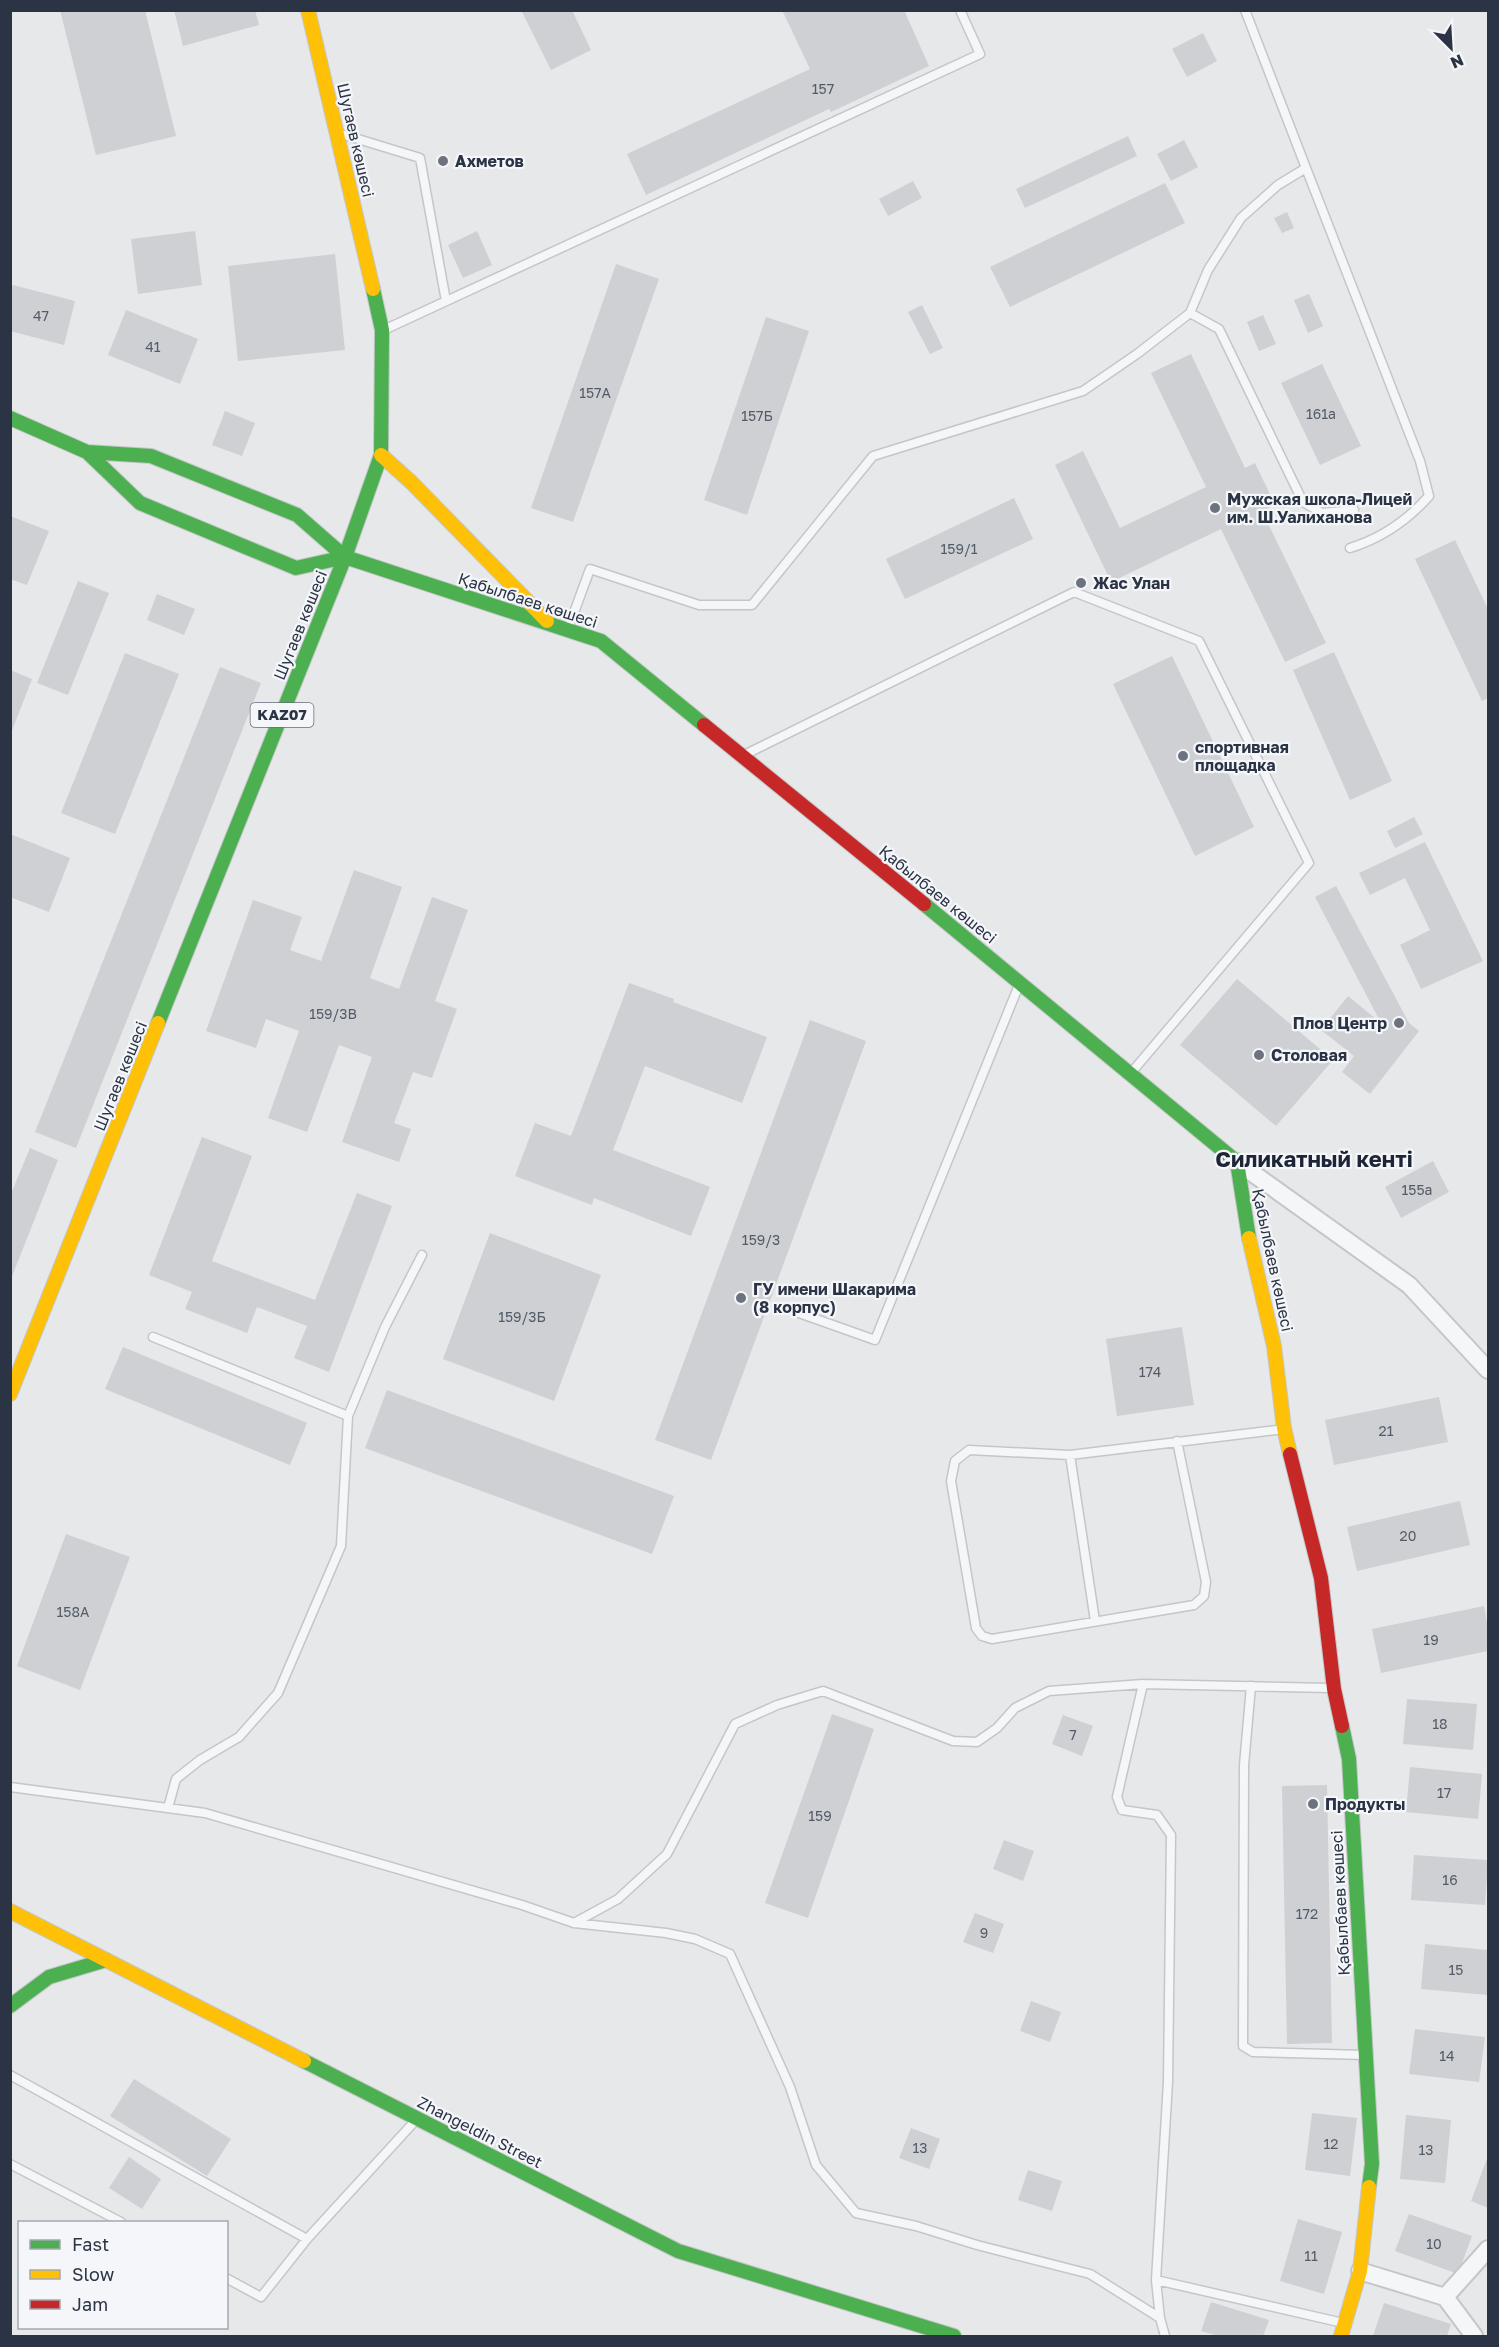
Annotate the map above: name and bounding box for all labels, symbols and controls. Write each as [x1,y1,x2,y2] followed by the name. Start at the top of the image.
[1421,18,1481,78] north arrow
[1447,50,1467,73] text: N
[812,80,834,97] house number: 157
[333,81,379,199] street label: Шугаев көшесі
[455,151,524,171] place label: Ахметов
[436,154,450,168] marker: Ахметов
[33,307,49,324] house number: 47
[145,338,161,355] house number: 41
[579,384,611,401] house number: 157А
[1306,405,1336,422] house number: 161а
[741,407,773,424] house number: 157Б
[1227,489,1412,527] place label: Мужская школа-Лицей им. Ш.Уалиханова
[1208,501,1222,515] marker: Мужская школа-Лицей им. Ш.Уалиханова
[941,540,978,557] house number: 159/1
[269,567,331,683] street label: Шугаев көшесі
[456,568,600,632] street label: Қабылбаев көшесі
[1093,573,1170,593] place label: Жас Улан
[1074,576,1088,590] marker: Жас Улан
[250,703,314,727] road number: KAZ07
[1195,737,1289,775] place label: спортивная площадка
[1176,749,1190,763] marker: спортивная площадка
[875,840,1001,948] street label: Қабылбаев көшесі
[309,1005,357,1022] house number: 159/3В
[1293,1013,1387,1033] place label: Плов Центр
[1392,1016,1406,1030] marker: Плов Центр
[89,1018,151,1134] street label: Шугаев көшесі
[1271,1045,1347,1065] place label: Столовая
[1252,1048,1266,1062] marker: Столовая
[1215,1145,1413,1172] district label: Силикатный кенті
[1402,1181,1432,1198] house number: 155а
[1248,1187,1298,1333] street label: Қабылбаев көшесі
[742,1231,780,1248] house number: 159/3
[753,1279,916,1317] place label: ГУ имени Шакарима (8 корпус)
[734,1291,748,1305] marker: ГУ имени Шакарима (8 корпус)
[498,1308,546,1325] house number: 159/3Б
[1139,1363,1161,1380] house number: 174
[1379,1422,1394,1439] house number: 21
[1400,1527,1416,1544] house number: 20
[57,1603,90,1620] house number: 158А
[1423,1631,1439,1648] house number: 19
[1432,1715,1448,1732] house number: 18
[1069,1726,1077,1743] house number: 7
[1437,1784,1451,1801] house number: 17
[1325,1794,1405,1814] place label: Продукты
[1306,1797,1320,1811] marker: Продукты
[808,1807,832,1824] house number: 159
[1326,1830,1354,1976] street label: Қабылбаев көшесі
[1442,1871,1458,1888] house number: 16
[1296,1905,1318,1922] house number: 172
[980,1924,988,1941] house number: 9
[1449,1961,1463,1978] house number: 15
[1439,2047,1455,2064] house number: 14
[414,2092,546,2172] street label: Zhangeldin Street
[1324,2135,1338,2152] house number: 12
[913,2139,927,2156] house number: 13
[1419,2141,1433,2158] house number: 13
[18,2221,228,2329] legend
[72,2233,109,2255] text: Fast
[1426,2235,1442,2252] house number: 10
[1304,2247,1318,2264] house number: 11
[72,2263,115,2285] text: Slow
[72,2293,108,2315] text: Jam

